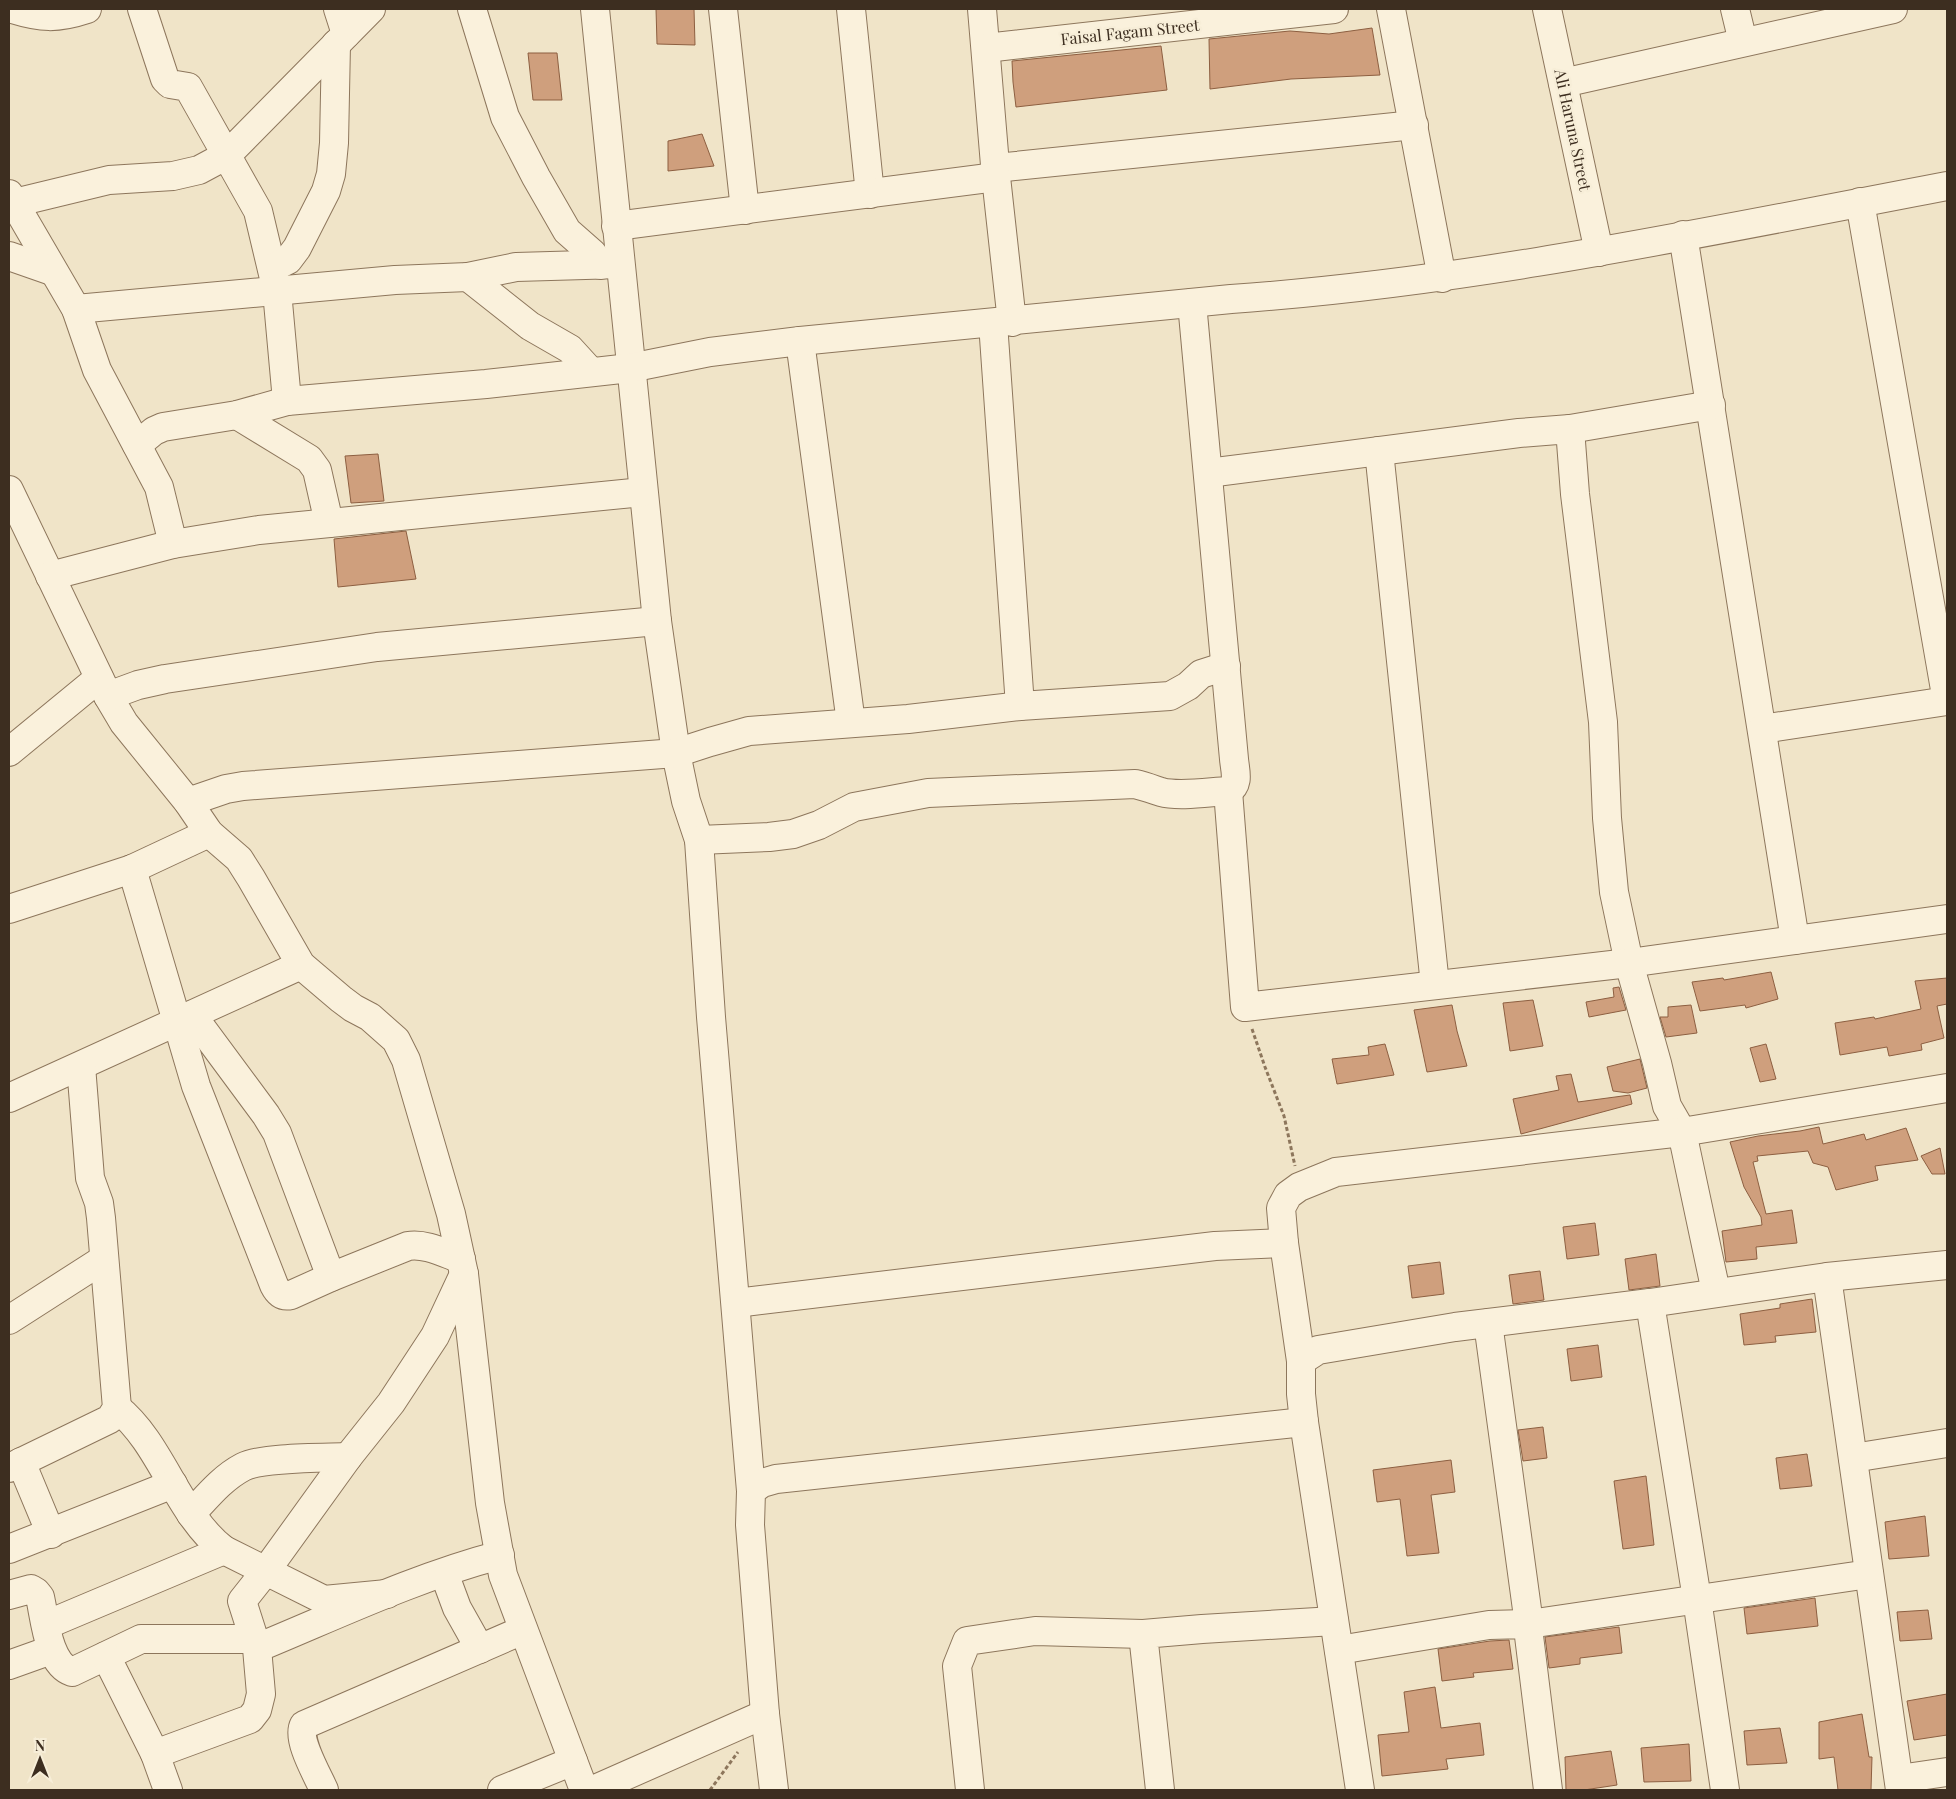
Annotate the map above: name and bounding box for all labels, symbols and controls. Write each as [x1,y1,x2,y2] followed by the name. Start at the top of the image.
[1059,14,1201,49] street label: Faisal Fagam Street
[1550,66,1597,193] street label: Ali Haruna Street
[15,1734,65,1784] north arrow
[35,1736,45,1755] text: N

